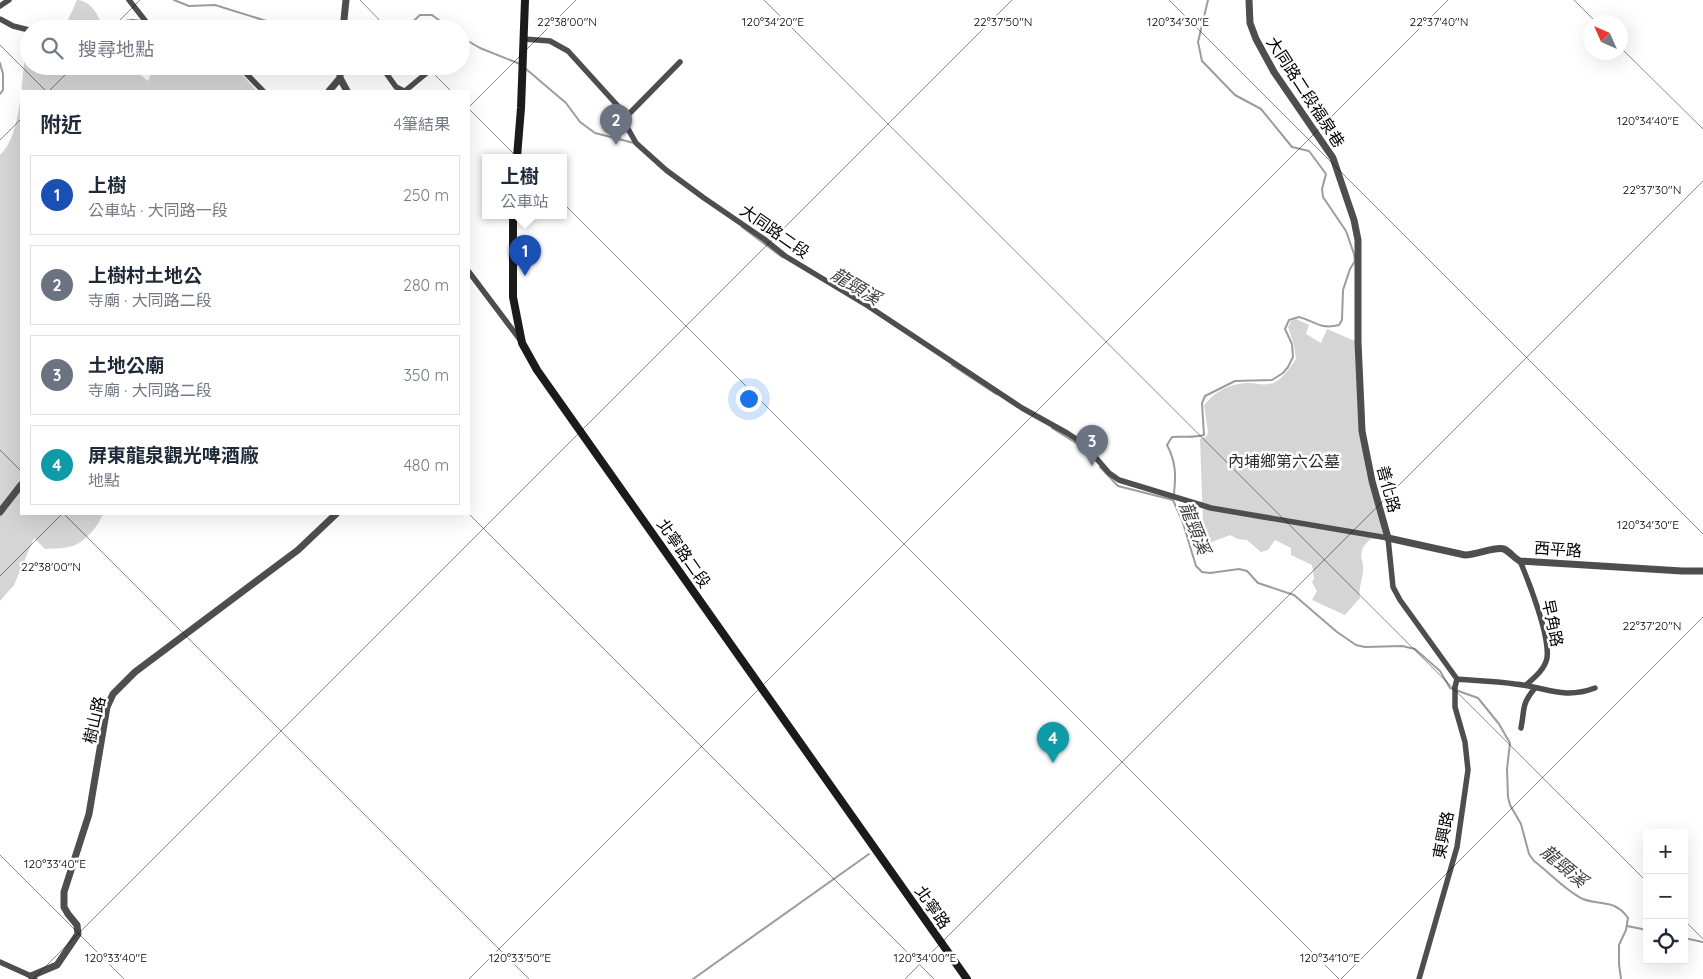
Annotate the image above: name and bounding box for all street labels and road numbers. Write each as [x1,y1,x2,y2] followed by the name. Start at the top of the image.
[1263,33,1349,151] street label: 大同路二段福泉巷
[736,200,814,262] street label: 大同路二段
[1373,463,1405,515] street label: 善化路
[653,514,715,592] street label: 北寧路二段
[1533,537,1583,561] street label: 西平路
[1538,597,1568,649] street label: 早角路
[79,694,109,746] street label: 樹山路
[1429,810,1457,860] street label: 東興路
[911,882,955,932] street label: 北寧路

